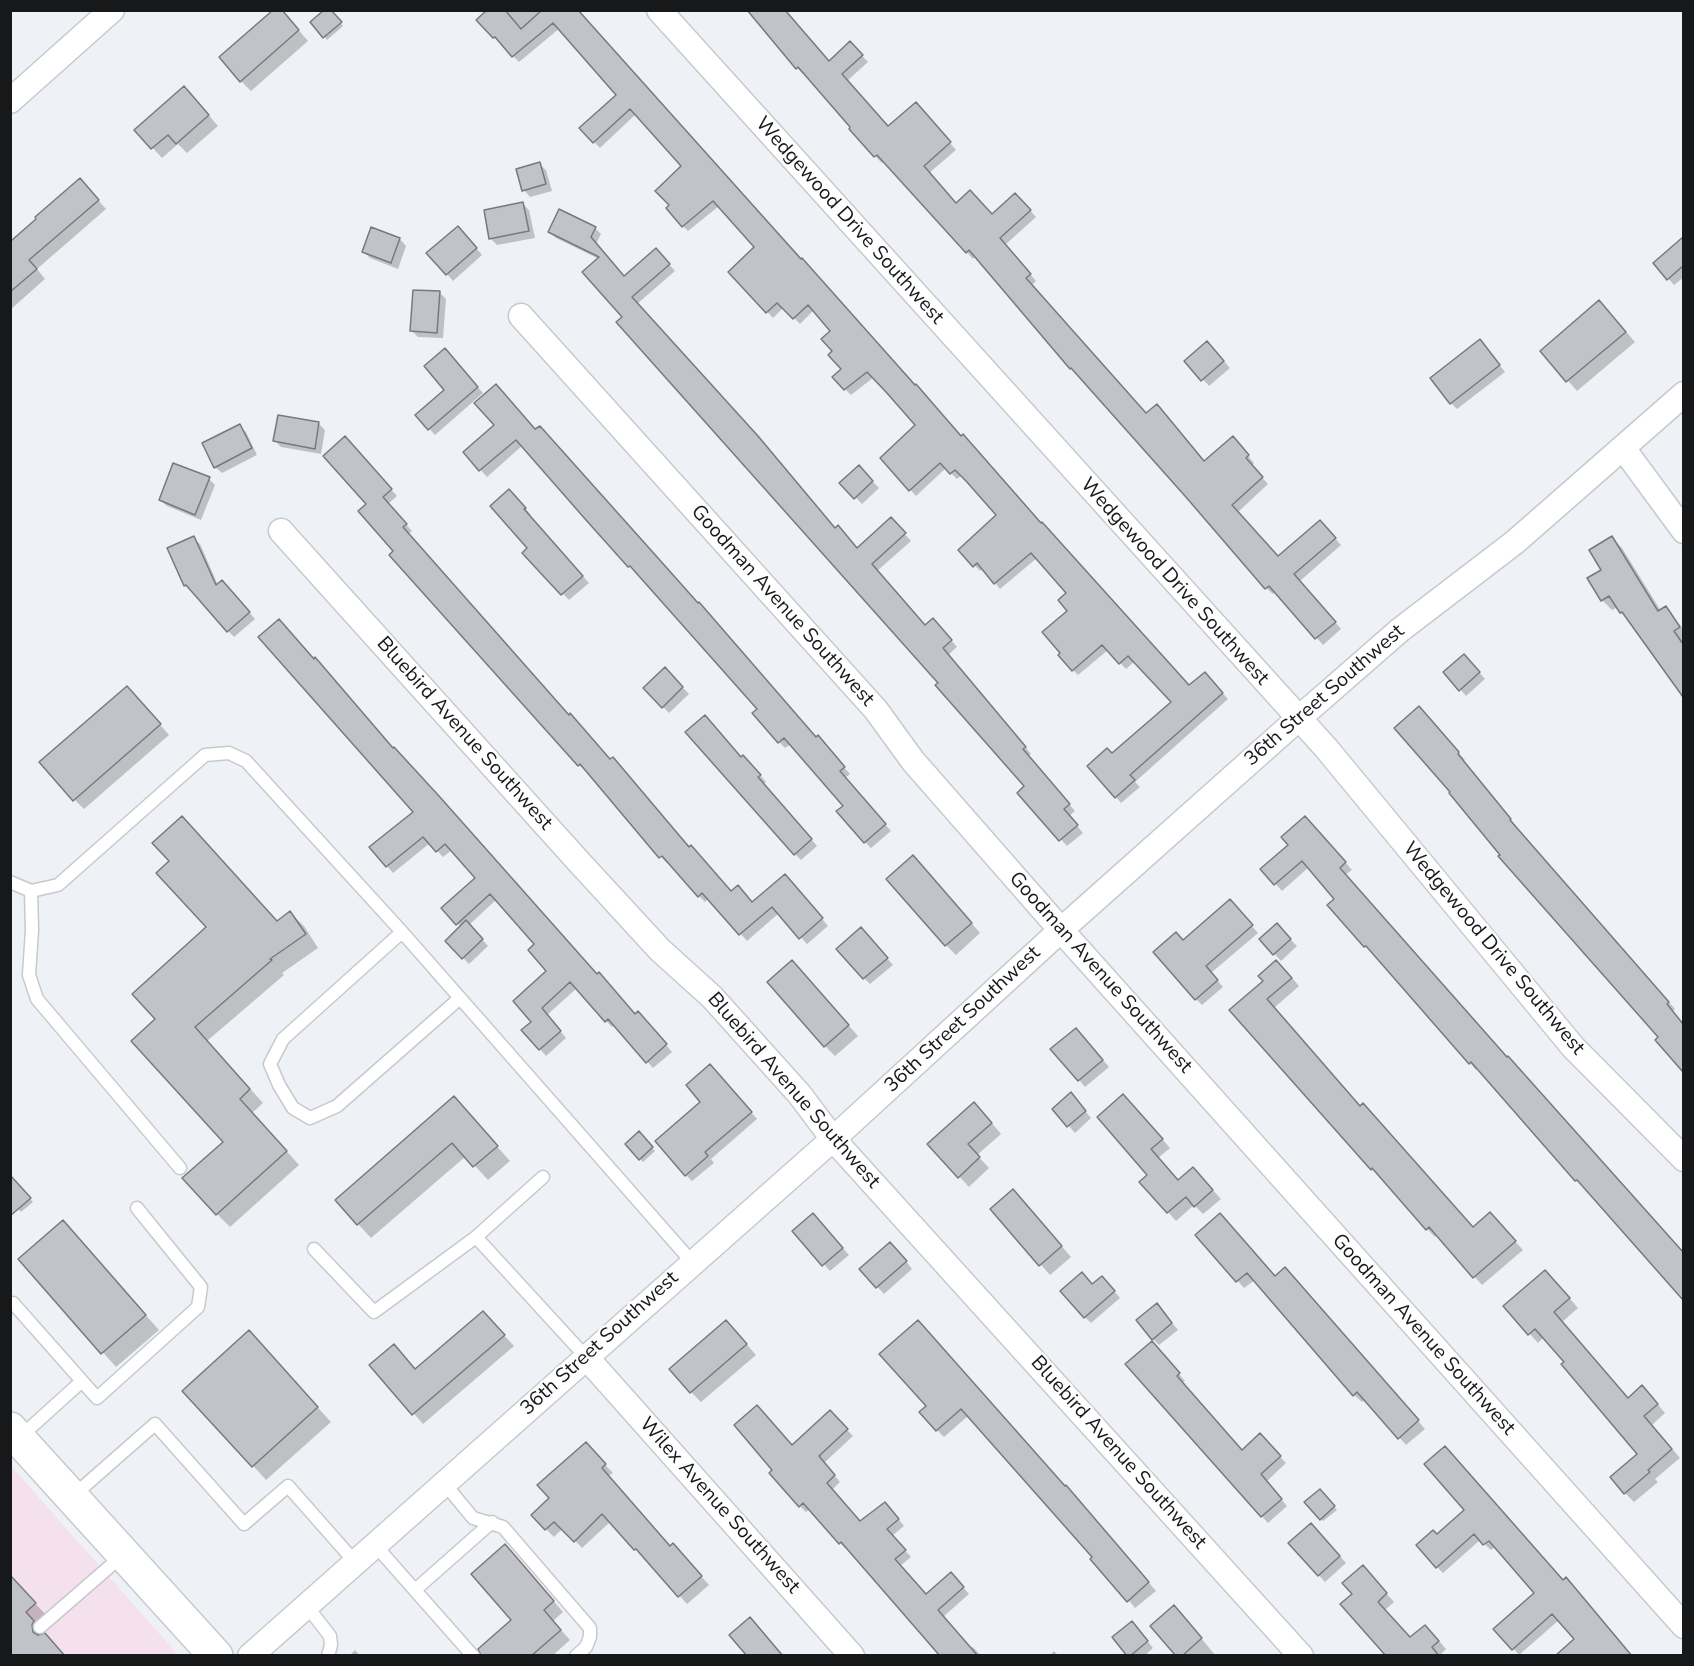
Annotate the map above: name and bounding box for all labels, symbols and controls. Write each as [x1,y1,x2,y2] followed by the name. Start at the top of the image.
[750,112,948,330] street label: Wedgewood Drive Southwest
[1075,473,1273,691] street label: Wedgewood Drive Southwest
[685,500,879,712] street label: Goodman Avenue Southwest
[1240,620,1410,772] street label: 36th Street Southwest
[371,633,557,835] street label: Bluebird Avenue Southwest
[1397,838,1589,1060] street label: Wedgewood Drive Southwest
[1003,867,1197,1079] street label: Goodman Avenue Southwest
[880,942,1046,1098] street label: 36th Street Southwest
[701,988,885,1194] street label: Bluebird Avenue Southwest
[1326,1229,1520,1441] street label: Goodman Avenue Southwest
[516,1267,684,1421] street label: 36th Street Southwest
[1025,1352,1211,1554] street label: Bluebird Avenue Southwest
[634,1413,804,1599] street label: Wilex Avenue Southwest

